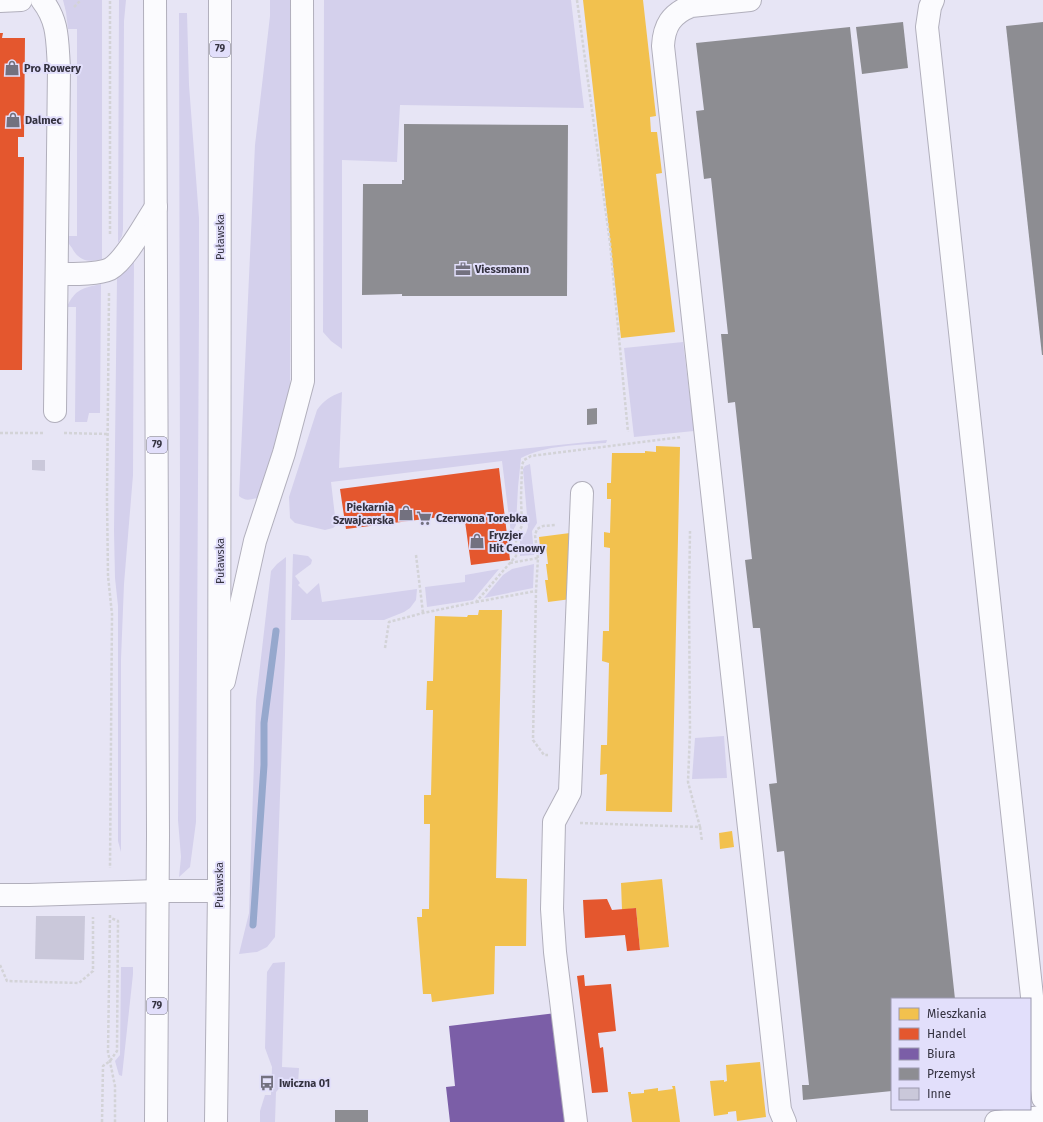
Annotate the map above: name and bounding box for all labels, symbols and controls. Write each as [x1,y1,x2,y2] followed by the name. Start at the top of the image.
[210,41,230,57] road number: 79
[3,59,21,77] shop icon: Pro Rowery
[24,62,81,75] place label: Pro Rowery
[4,111,22,129] shop icon: Dalmec
[25,114,63,127] place label: Dalmec
[214,214,227,260] street label: Puławska
[454,260,472,278] office icon: Viessmann
[474,263,529,276] place label: Viessmann
[147,437,167,453] road number: 79
[333,501,394,527] place label: Piekarnia Szwajcarska
[397,504,415,522] shop icon: Piekarnia Szwajcarska
[415,509,433,527] supermarket icon: Czerwona Torebka
[436,512,528,525] place label: Czerwona Torebka
[489,529,545,555] place label: Fryzjer Hit Cenowy
[468,532,486,550] shop icon: Fryzjer Hit Cenowy
[214,538,227,584] street label: Puławska
[213,862,226,908] street label: Puławska
[147,998,167,1014] road number: 79
[891,998,1031,1110] legend
[927,1007,987,1021] text: Mieszkania
[927,1027,966,1041] text: Handel
[927,1047,955,1061] text: Biura
[927,1067,975,1081] text: Przemysł
[258,1074,276,1092] bus stop icon: Iwiczna 01
[279,1077,330,1090] place label: Iwiczna 01
[927,1087,951,1101] text: Inne

